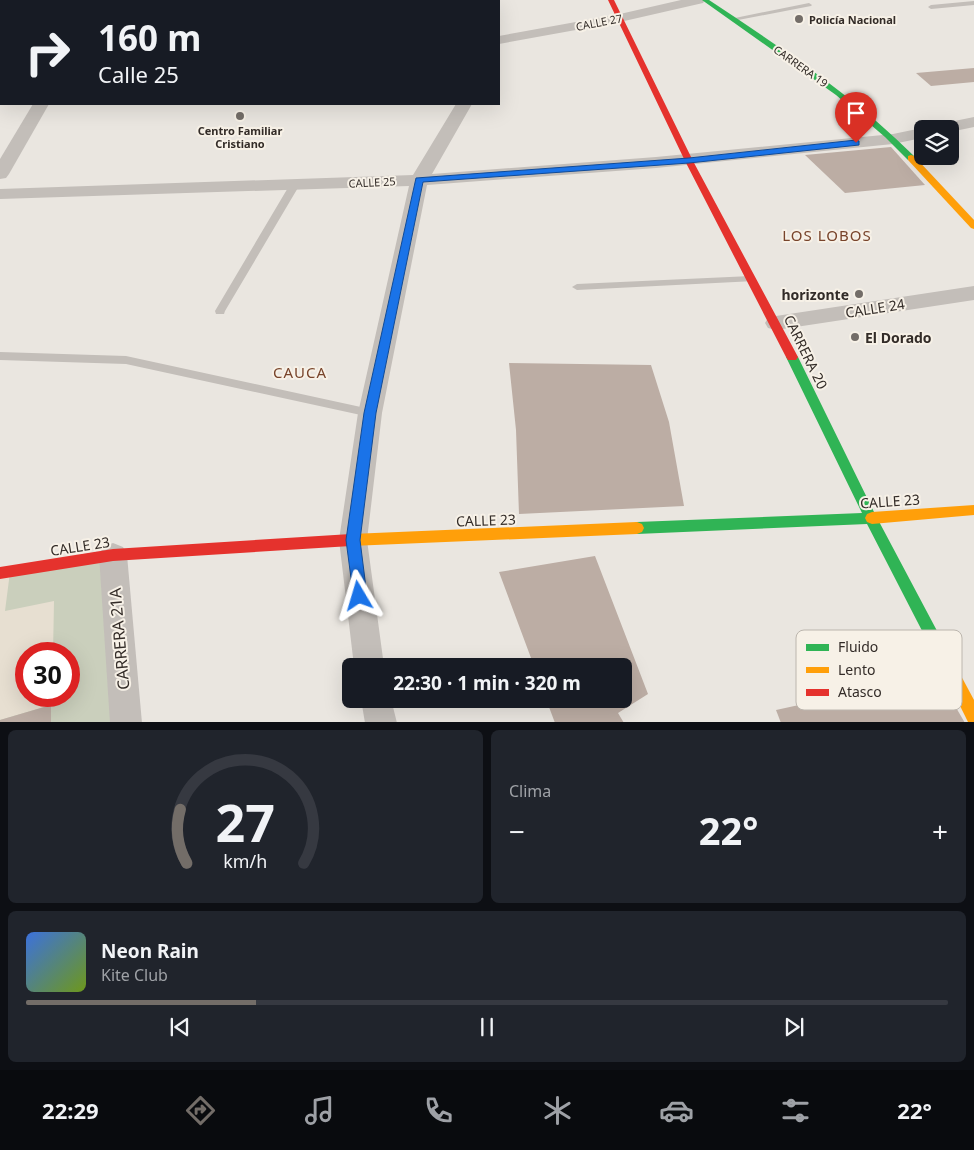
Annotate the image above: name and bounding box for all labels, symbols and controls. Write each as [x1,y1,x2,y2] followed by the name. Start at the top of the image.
[574,10,624,34] street label: CALLE 27
[809,12,896,27] place label: Policía Nacional
[793,13,805,25] marker: Policía Nacional
[98,14,201,61] text: 160 m
[15,20,80,85] icon: right
[771,42,831,90] street label: CARRERA 19
[98,59,179,89] text: Calle 25
[835,92,877,143] pin
[842,99,870,127] icon: arrive
[234,110,246,122] marker: Centro Familiar Cristiano
[914,120,959,165] map controls
[914,120,959,165] button: layers
[198,123,282,151] place label: Centro Familiar Cristiano
[348,173,396,191] street label: CALLE 25
[782,225,872,245] district label: LOS LOBOS
[782,285,849,304] place label: horizonte
[853,288,865,300] marker: horizonte
[844,294,906,322] street label: CALLE 24
[780,312,832,392] street label: CARRERA 20
[865,328,932,347] place label: El Dorado
[849,331,861,343] marker: El Dorado
[273,362,327,382] district label: CAUCA
[859,489,921,513] street label: CALLE 23
[456,509,516,531] street label: CALLE 23
[49,532,111,560] street label: CALLE 23
[332,569,384,621] position arrow
[104,586,134,691] street label: CARRERA 21A
[796,630,962,710] legend
[838,637,878,656] text: Fluido
[15,642,80,707] speed limit sign: 30
[838,660,875,679] text: Lento
[393,670,581,696] text: 22:30 · 1 min · 320 m
[838,682,882,701] text: Atasco
[509,780,551,802] text: Clima
[216,786,275,857] text: 27
[699,804,758,856] text: 22°
[509,812,525,850] text: −
[932,812,948,850] text: +
[224,849,267,873] text: km/h
[101,938,199,964] text: Neon Rain
[101,964,168,986] text: Kite Club
[166,1013,194,1041] icon: previous
[473,1013,501,1041] icon: pause
[780,1013,808,1041] icon: next
[183,1093,218,1128] icon: directions
[302,1093,337,1128] icon: music
[421,1093,456,1128] icon: phone
[540,1093,575,1128] icon: climate
[659,1093,694,1128] icon: car
[778,1093,813,1128] icon: filters
[42,1095,99,1125] text: 22:29
[897,1095,932,1125] text: 22°

